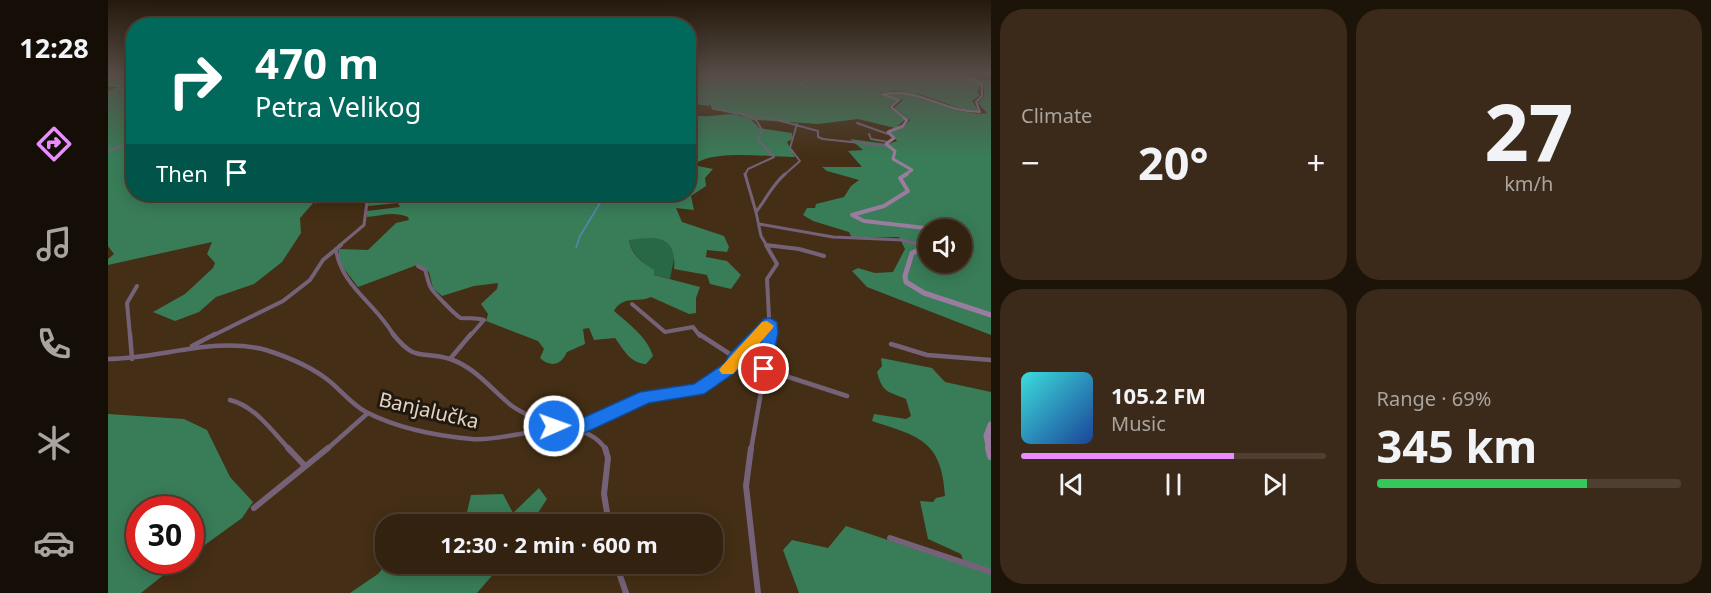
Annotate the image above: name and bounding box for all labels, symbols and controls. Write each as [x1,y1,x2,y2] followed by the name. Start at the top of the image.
[19,29,89,66] text: 12:28
[255,34,379,91] text: 470 m
[156,42,234,120] icon: right
[1484,78,1573,184] text: 27
[255,88,421,125] text: Petra Velikog
[1021,102,1092,129] text: Climate
[33,123,75,165] icon: directions
[1138,132,1209,193] text: 20°
[1021,140,1040,185] text: −
[1307,140,1326,185] text: +
[220,156,253,189] icon: arrive
[156,158,208,188] text: Then
[1504,170,1553,197] text: km/h
[918,219,972,273] map controls
[918,219,972,273] button: sound
[33,223,75,265] icon: music
[33,323,75,365] icon: phone
[738,343,789,394] pin
[747,352,780,385] icon: arrive
[1111,380,1206,410] text: 105.2 FM
[376,385,482,435] street label: Banjalučka
[1377,385,1491,412] text: Range · 69%
[522,394,586,458] position arrow
[1111,410,1166,437] text: Music
[1377,415,1537,476] text: 345 km
[33,422,75,464] icon: climate
[1055,468,1088,501] icon: previous
[1157,468,1190,501] icon: pause
[1258,468,1291,501] icon: next
[126,496,204,574] speed limit sign: 30
[33,522,75,564] icon: car
[440,529,658,559] text: 12:30 · 2 min · 600 m

